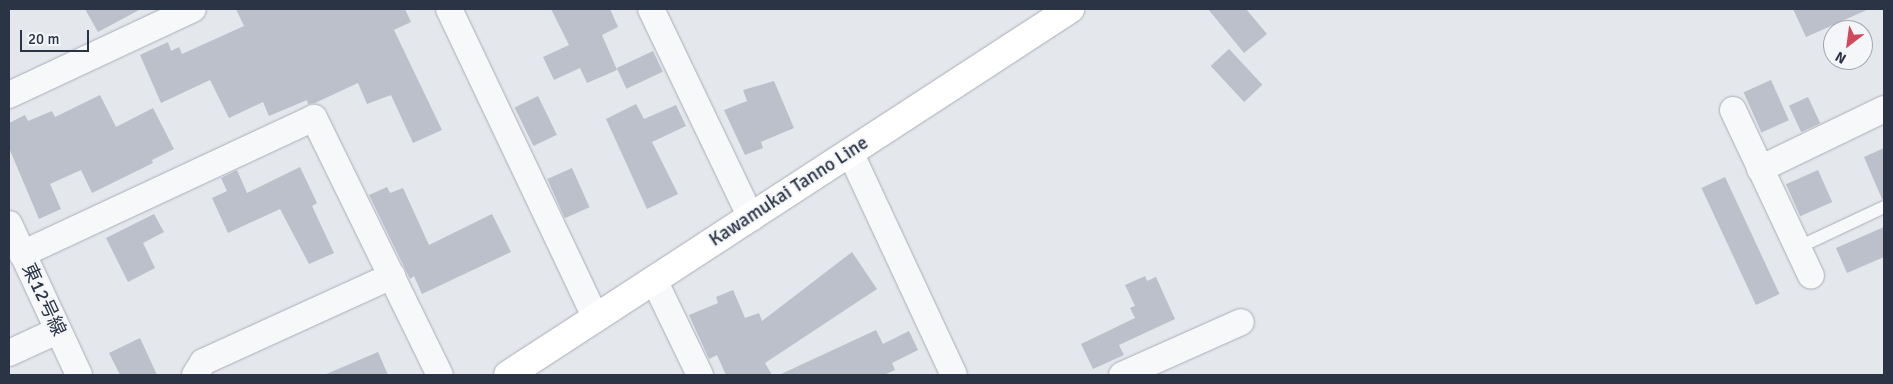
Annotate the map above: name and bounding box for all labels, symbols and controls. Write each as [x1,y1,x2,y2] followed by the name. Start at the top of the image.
[22,20,91,52] scale bar
[1823,20,1873,70] north arrow
[28,30,59,48] text: 20 m
[1832,48,1849,67] text: N
[705,132,873,252] street label: Kawamukai Tanno Line
[16,260,70,340] street label: 東12号線

